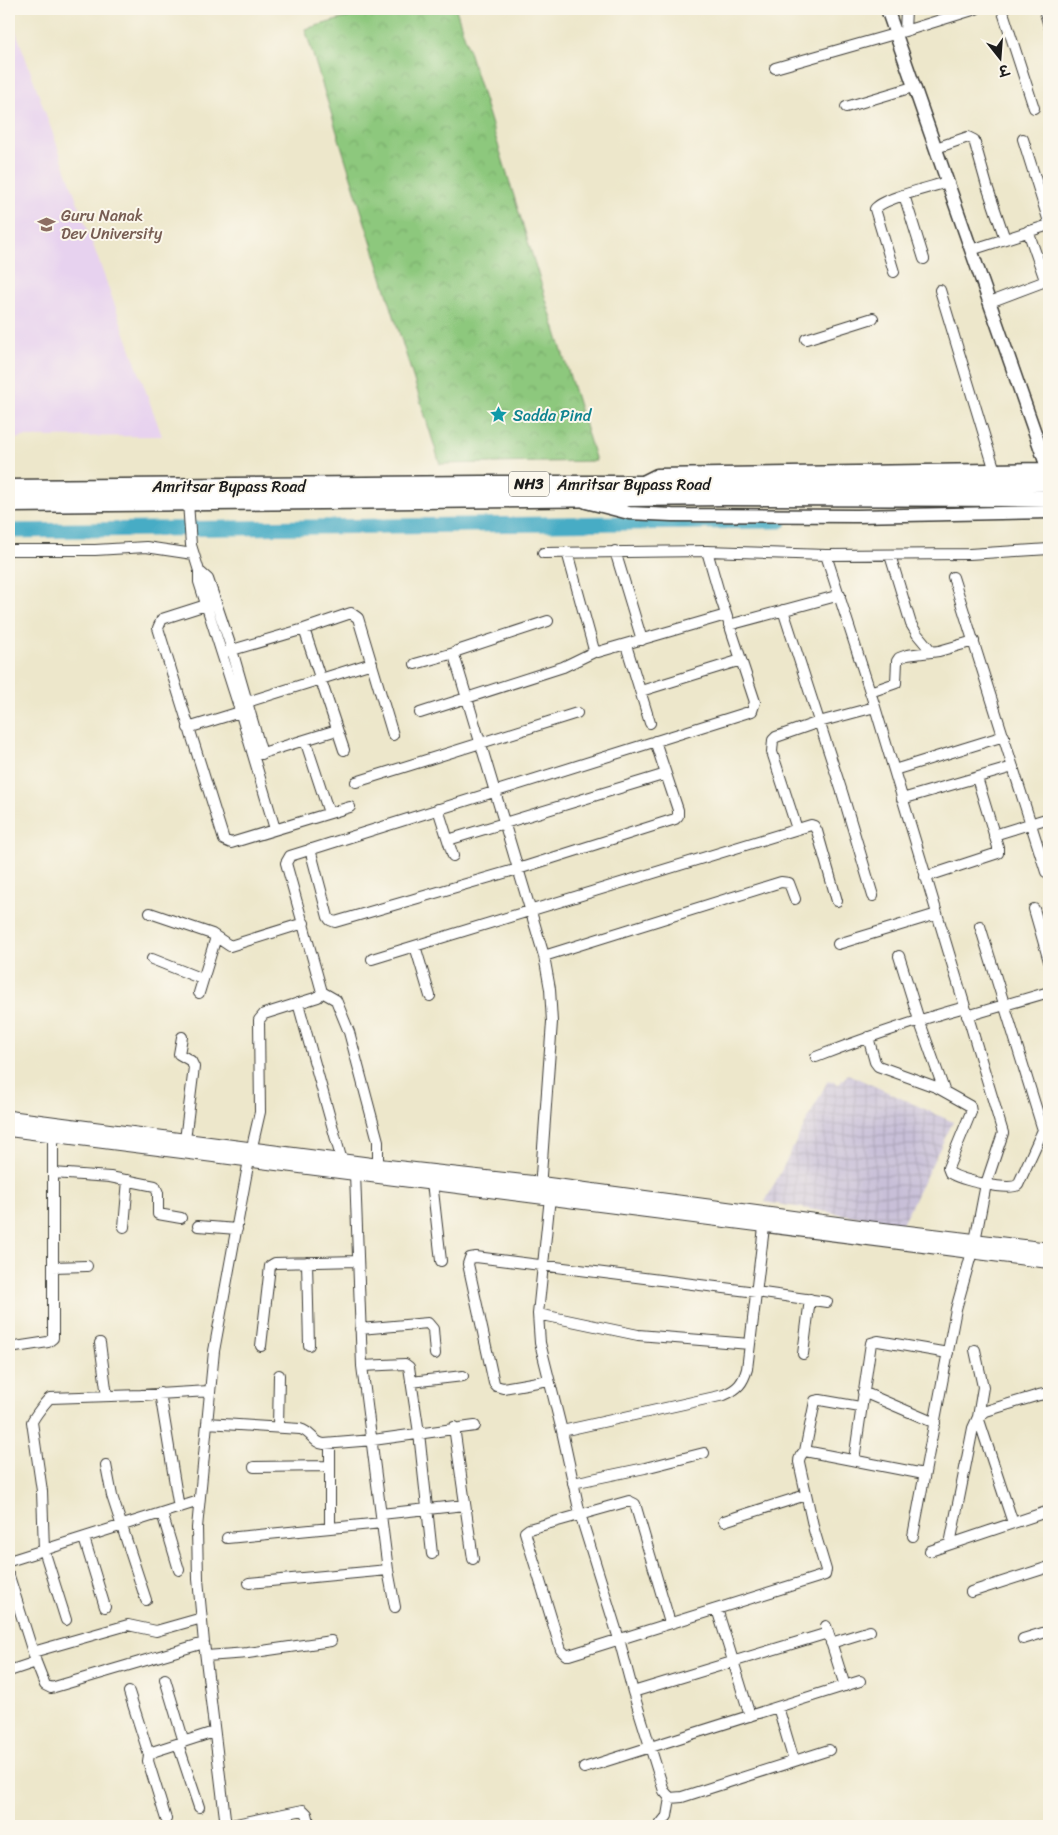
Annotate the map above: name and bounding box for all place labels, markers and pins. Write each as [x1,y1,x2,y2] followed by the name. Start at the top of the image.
[61,201,163,248] place label: Guru Nanak Dev University
[37,214,57,234] school or university icon: Guru Nanak Dev University
[513,401,593,430] place label: Sadda Pind
[489,405,509,425] place icon: Sadda Pind

